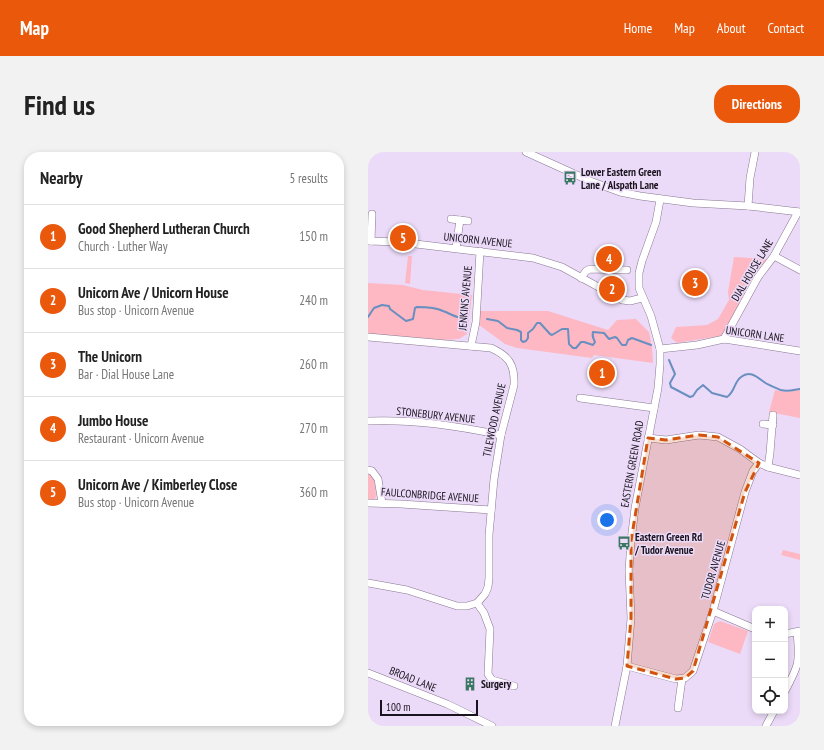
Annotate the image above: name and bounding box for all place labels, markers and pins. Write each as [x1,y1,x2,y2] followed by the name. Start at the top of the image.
[581,165,661,192] place label: Lower Eastern Green Lane / Alspath Lane
[562,170,578,186] bus stop icon: Lower Eastern Green Lane / Alspath Lane
[390,223,416,253] pin: 5
[596,244,622,274] pin: 4
[682,268,708,298] pin: 3
[599,274,625,304] pin: 2
[589,358,615,388] pin: 1
[634,530,702,557] place label: Eastern Green Rd / Tudor Avenue
[616,535,632,551] bus stop icon: Eastern Green Rd / Tudor Avenue
[462,676,478,692] building icon: Surgery
[481,677,512,691] place label: Surgery

